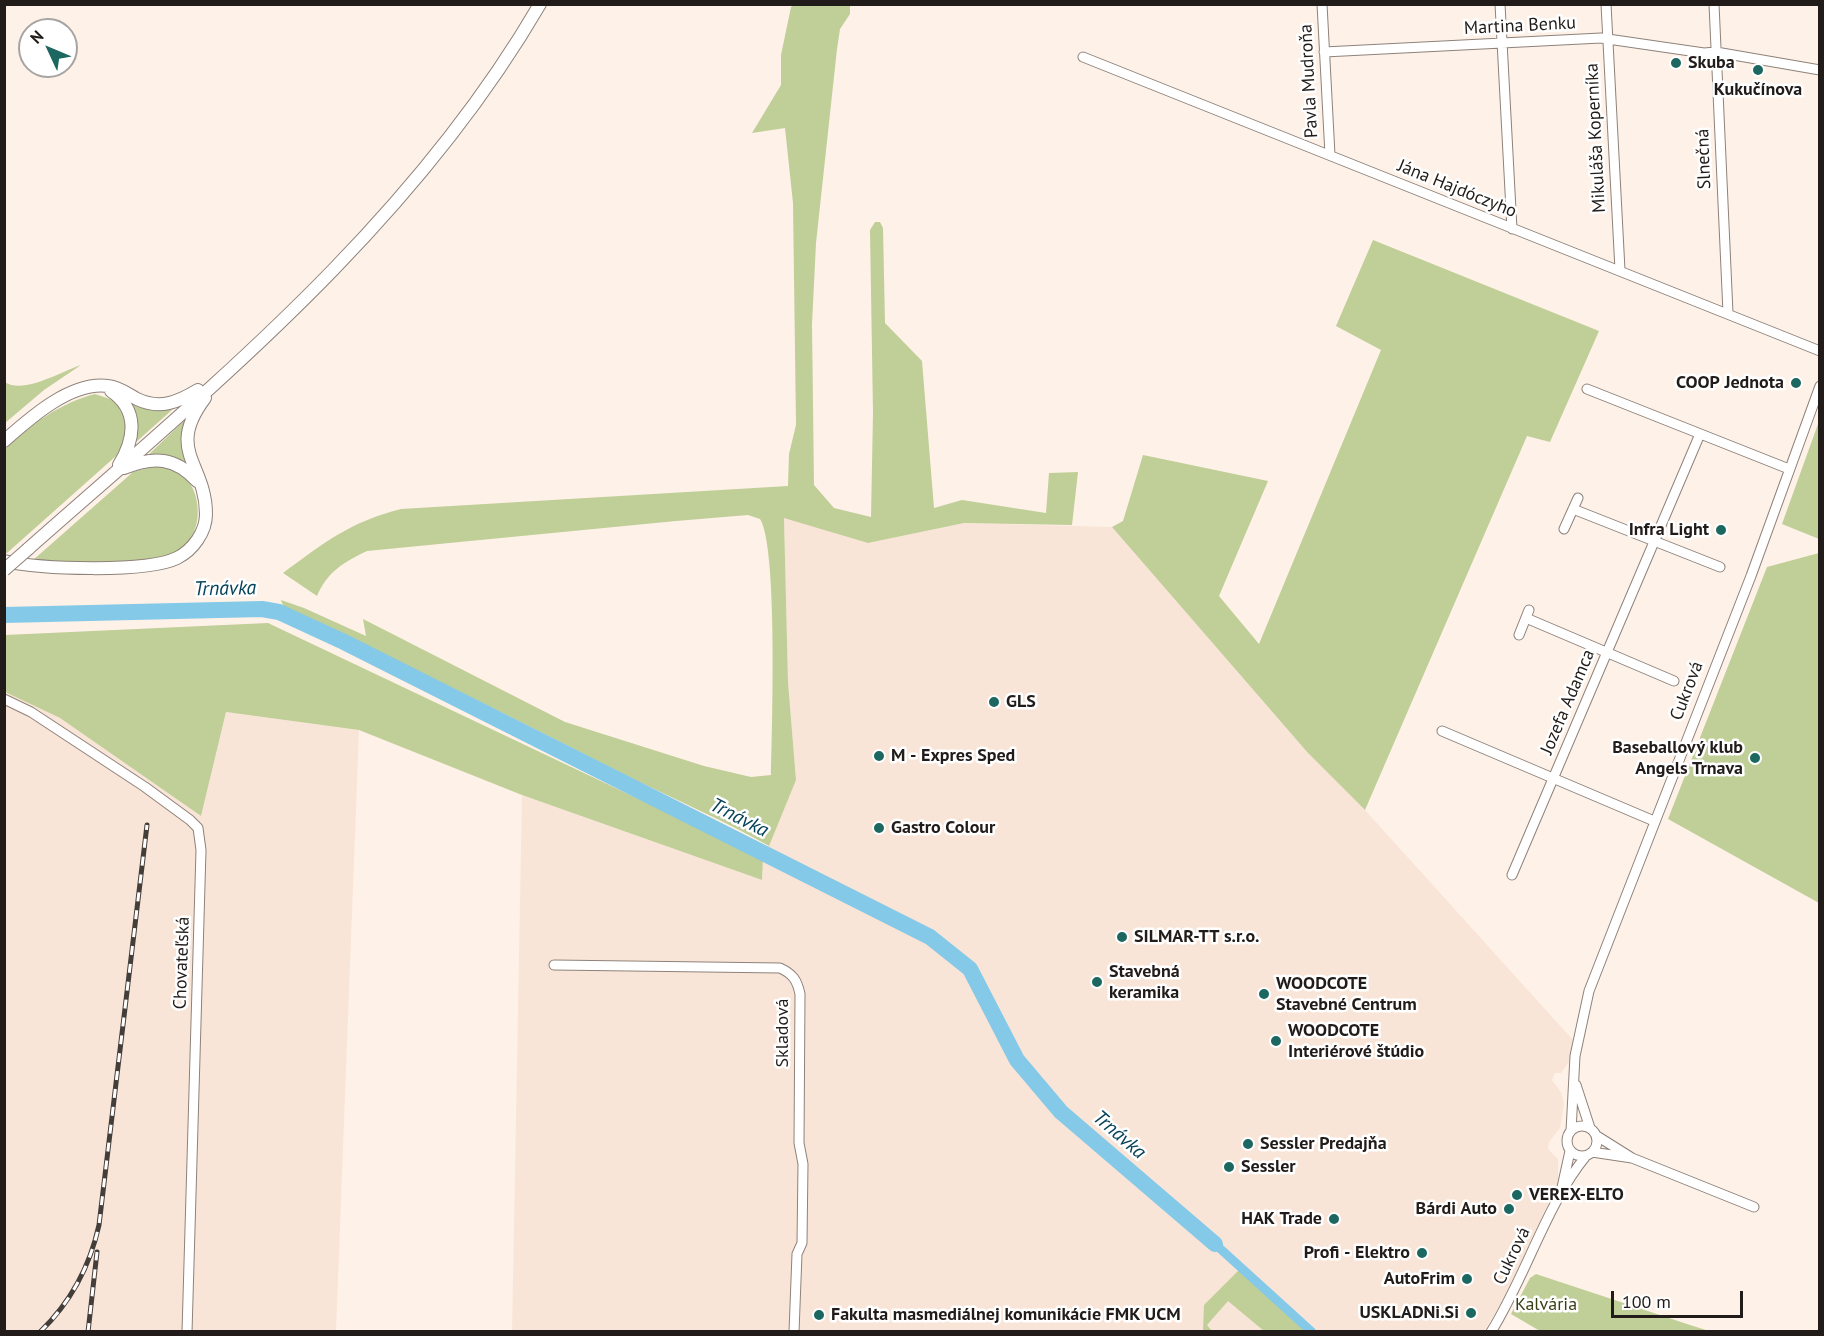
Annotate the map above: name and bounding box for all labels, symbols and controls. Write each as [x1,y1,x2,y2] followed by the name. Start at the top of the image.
[1463,12,1577,40] street label: Martina Benku
[18,18,78,78] north arrow
[1295,23,1323,139] street label: Pavla Mudroňa
[26,26,47,48] text: N
[1688,52,1735,74] place label: Skuba
[1669,56,1683,70] marker: Skuba
[1581,63,1611,213] street label: Mikuláša Koperníka
[1751,63,1765,77] marker: Kukučínova
[1714,79,1802,101] place label: Kukučínova
[1692,128,1716,190] street label: Slnečná
[1394,155,1520,223] street label: Jána Hajdóczyho
[1676,372,1784,394] place label: COOP Jednota
[1789,376,1803,390] marker: COOP Jednota
[1629,519,1709,541] place label: Infra Light
[1714,523,1728,537] marker: Infra Light
[194,576,256,602] water label: Trnávka
[1536,646,1600,758] street label: Jozefa Adamca
[1666,658,1708,724] street label: Cukrová
[1006,691,1036,713] place label: GLS
[987,695,1001,709] marker: GLS
[1612,737,1743,780] place label: Baseballový klub Angels Trnava
[891,745,1015,767] place label: M - Expres Sped
[872,749,886,763] marker: M - Expres Sped
[1748,751,1762,765] marker: Baseballový klub Angels Trnava
[706,793,772,843] water label: Trnávka
[891,817,995,839] place label: Gastro Colour
[872,821,886,835] marker: Gastro Colour
[170,916,194,1010] street label: Chovateľská
[1134,926,1260,948] place label: SILMAR-TT s.r.o.
[1115,930,1129,944] marker: SILMAR-TT s.r.o.
[1109,961,1180,1004] place label: Stavebná keramika
[1276,973,1417,1016] place label: WOODCOTE Stavebné Centrum
[1090,975,1104,989] marker: Stavebná keramika
[1257,987,1271,1001] marker: WOODCOTE Stavebné Centrum
[772,998,794,1068] street label: Skladová
[1288,1020,1424,1062] place label: WOODCOTE Interiérové štúdio
[1269,1034,1283,1048] marker: WOODCOTE Interiérové štúdio
[1088,1106,1150,1164] water label: Trnávka
[1260,1133,1387,1155] place label: Sessler Predajňa
[1241,1137,1255,1151] marker: Sessler Predajňa
[1241,1156,1296,1178] place label: Sessler
[1222,1160,1236,1174] marker: Sessler
[1529,1184,1624,1206] place label: VEREX-ELTO
[1510,1188,1524,1202] marker: VEREX-ELTO
[1416,1198,1497,1220] place label: Bárdi Auto
[1502,1202,1516,1216] marker: Bárdi Auto
[1241,1208,1322,1230] place label: HAK Trade
[1327,1212,1341,1226] marker: HAK Trade
[1489,1224,1535,1288] street label: Cukrová
[1304,1242,1410,1264] place label: Profi - Elektro
[1415,1246,1429,1260] marker: Profi - Elektro
[1384,1268,1455,1290] place label: AutoFrim
[1460,1272,1474,1286] marker: AutoFrim
[1614,1279,1746,1317] scale bar
[1622,1290,1671,1313] text: 100 m
[1515,1294,1577,1316] park label: Kalvária
[1360,1302,1459,1324] place label: USKLADNi.Si
[831,1304,1181,1326] place label: Fakulta masmediálnej komunikácie FMK UCM
[1464,1306,1478,1320] marker: USKLADNi.Si
[812,1308,826,1322] marker: Fakulta masmediálnej komunikácie FMK UCM

